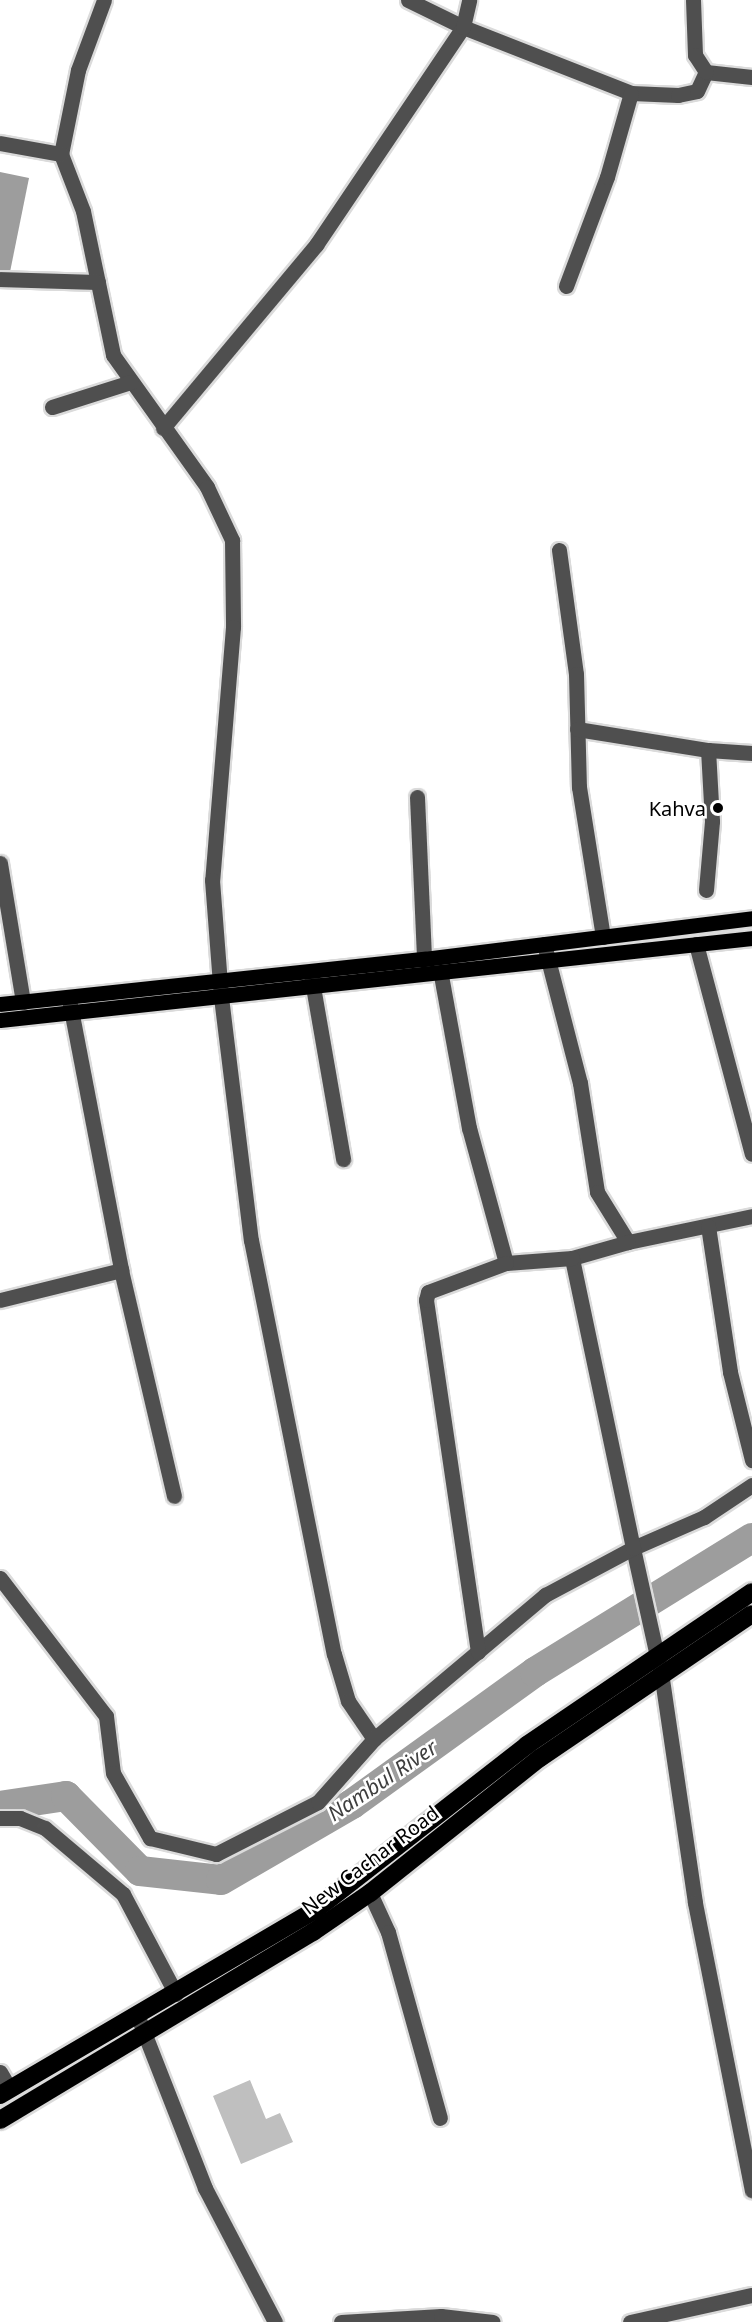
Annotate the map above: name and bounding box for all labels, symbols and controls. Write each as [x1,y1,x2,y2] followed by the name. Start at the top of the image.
[649,796,706,820] place label: Kahva
[711,801,725,815] marker: Kahva
[323,1734,441,1826] water label: Nambul River
[297,1801,443,1919] street label: New Cachar Road

